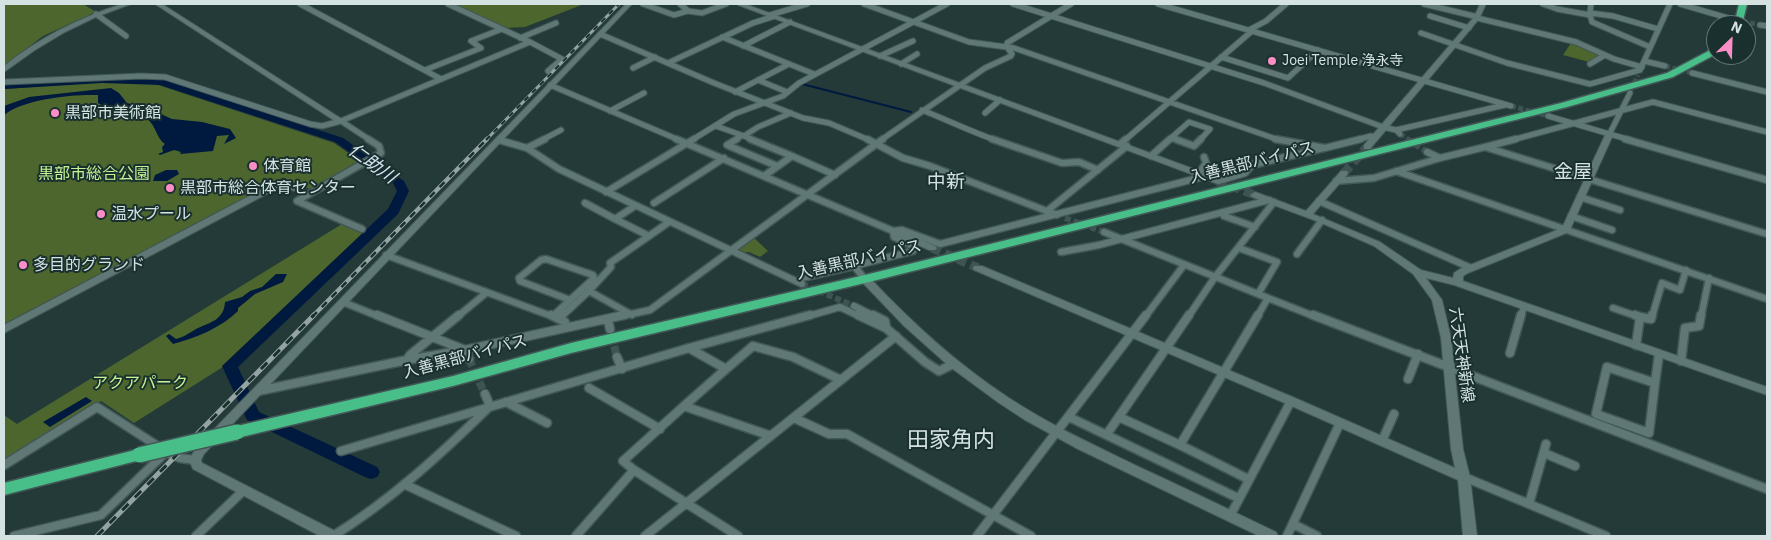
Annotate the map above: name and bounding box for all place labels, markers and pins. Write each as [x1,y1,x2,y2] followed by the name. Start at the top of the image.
[1282,53,1403,69] place label: Joei Temple 浄永寺
[1266,55,1278,67] marker: Joei Temple 浄永寺
[65,103,161,123] place label: 黒部市美術館
[49,107,61,119] marker: 黒部市美術館
[263,156,311,176] place label: 体育館
[247,160,259,172] marker: 体育館
[180,178,356,198] place label: 黒部市総合体育センター
[164,182,176,194] marker: 黒部市総合体育センター
[111,204,191,224] place label: 温水プール
[95,208,107,220] marker: 温水プール
[33,255,145,275] place label: 多目的グランド
[17,259,29,271] marker: 多目的グランド

